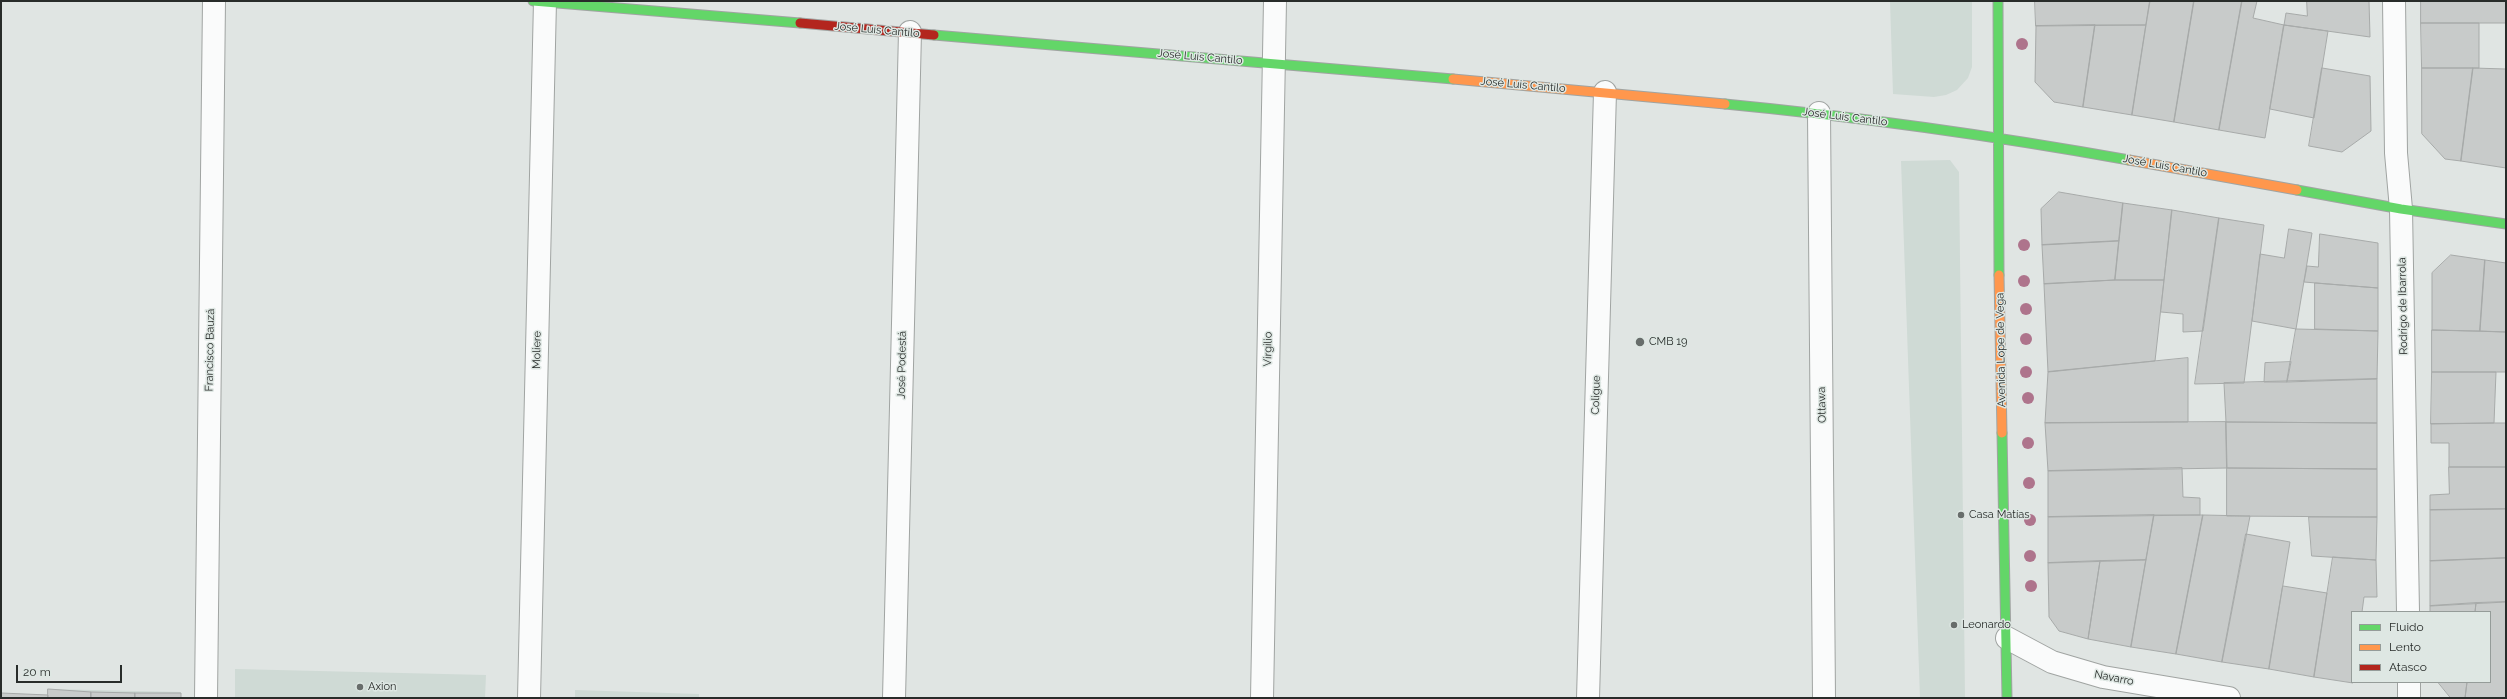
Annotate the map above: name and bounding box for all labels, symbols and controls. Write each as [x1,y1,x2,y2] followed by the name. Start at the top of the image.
[834,20,920,40] street label: José Luis Cantilo
[1157,47,1243,67] street label: José Luis Cantilo
[1480,75,1566,95] street label: José Luis Cantilo
[1802,105,1888,129] street label: José Luis Cantilo
[2122,152,2208,180] street label: José Luis Cantilo
[2396,257,2410,355] street label: Rodrigo de Ibarrola
[1993,293,2009,407] street label: Avenida Lope de Vega
[203,309,217,391] street label: Francisco Bauzá
[530,331,544,369] street label: Moliere
[895,331,909,399] street label: José Podestá
[1261,332,1275,366] street label: Virgilio
[1649,335,1687,349] place label: CMB 19
[1634,336,1646,348] marker: CMB 19
[1589,375,1603,415] street label: Coligue
[1815,387,1829,423] street label: Ottawa
[1969,508,2030,522] place label: Casa Matías
[1956,510,1966,520] marker: Casa Matías
[2351,611,2491,683] legend
[1962,618,2011,632] place label: Leonardo
[1949,620,1959,630] marker: Leonardo
[2389,620,2424,634] text: Fluido
[2389,640,2421,654] text: Lento
[18,657,124,683] scale bar
[2389,660,2427,674] text: Atasco
[23,665,51,679] text: 20 m
[2093,668,2135,688] street label: Navarro
[368,680,396,694] place label: Axion
[355,682,365,692] marker: Axion

